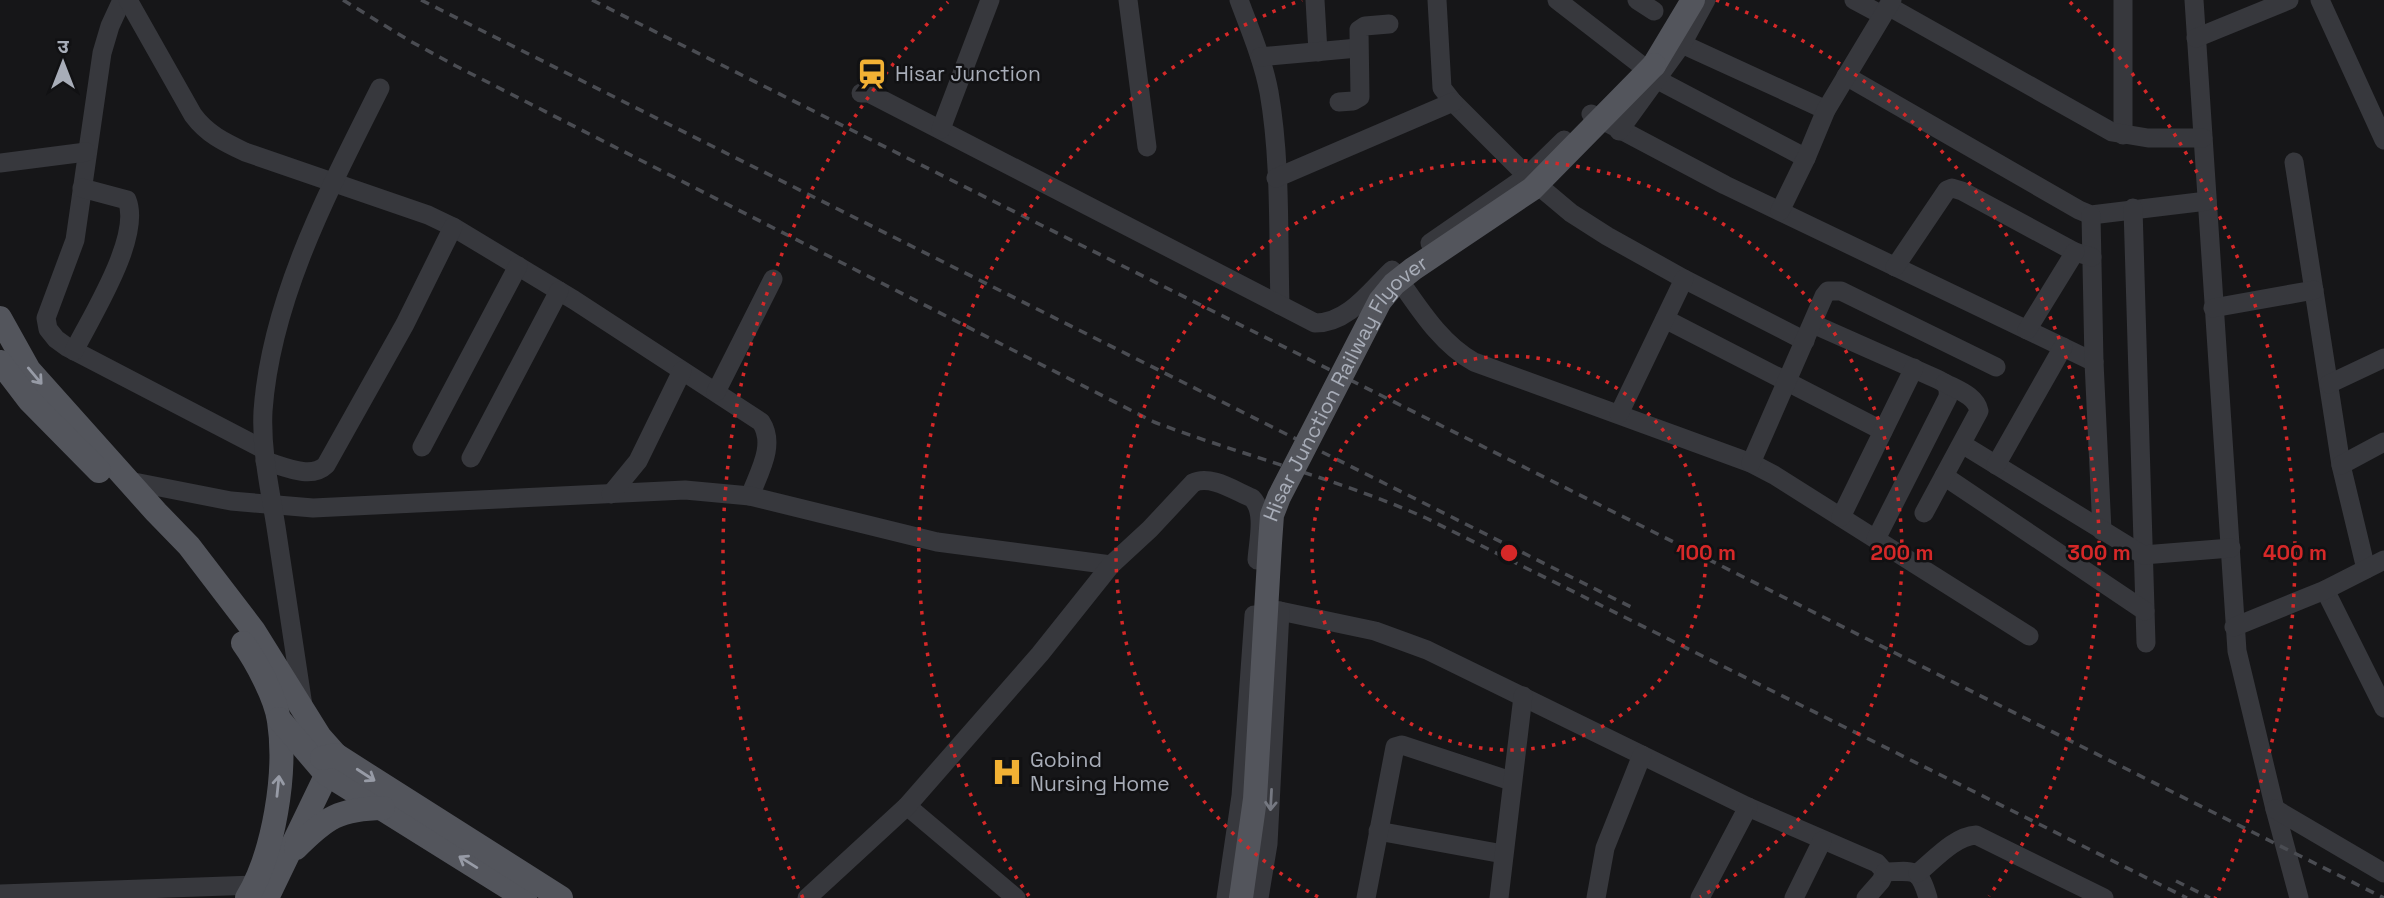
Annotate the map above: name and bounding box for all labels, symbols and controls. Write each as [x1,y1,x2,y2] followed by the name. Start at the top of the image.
[28,28,98,98] north arrow
[57,34,69,59] text: उ
[855,57,889,91] station icon: Hisar Junction
[895,60,1041,87] place label: Hisar Junction
[1257,249,1433,525] street label: Hisar Junction Railway Flyover
[27,367,43,385] one-way arrow
[1676,539,1736,566] text: 100 m
[1871,539,1933,566] text: 200 m
[2067,539,2131,566] text: 300 m
[2263,539,2327,566] text: 400 m
[1497,541,1521,565] centre of rings
[1030,746,1170,797] place label: Gobind Nursing Home
[990,755,1024,789] hospital icon: Gobind Nursing Home
[355,768,375,782] one-way arrow
[272,775,285,798] one-way arrow
[1264,788,1277,811] one-way arrow
[458,854,478,868] one-way arrow

